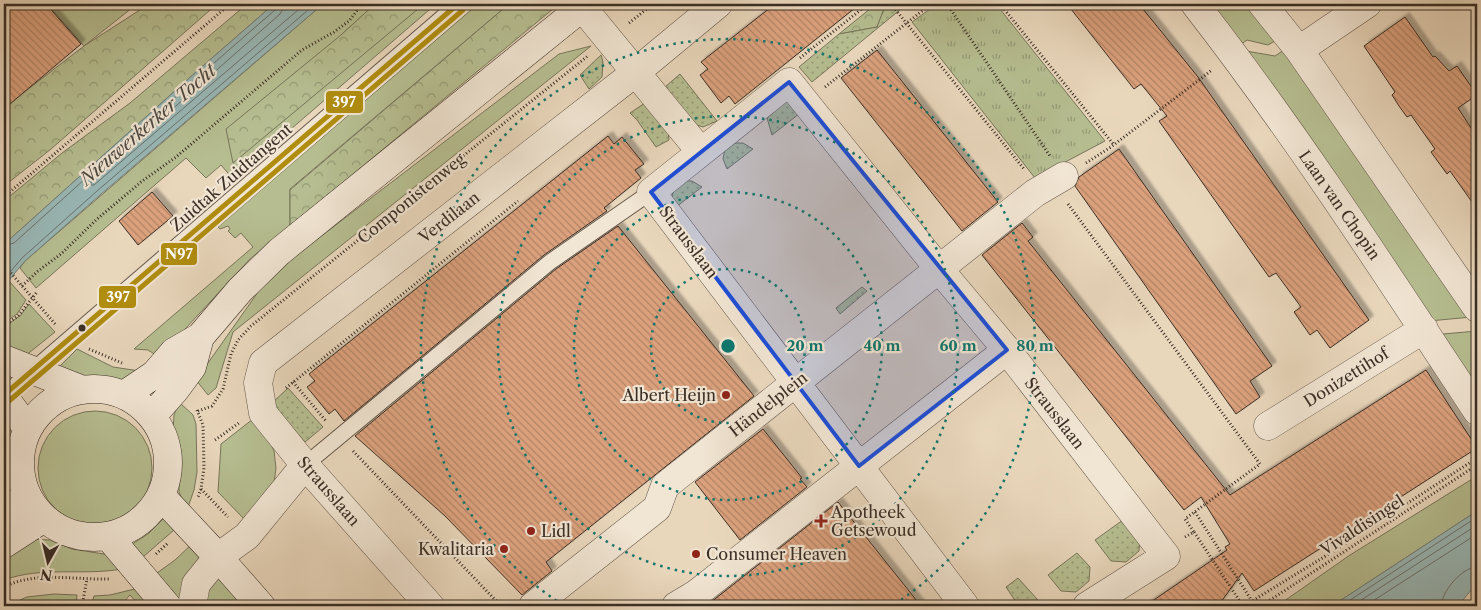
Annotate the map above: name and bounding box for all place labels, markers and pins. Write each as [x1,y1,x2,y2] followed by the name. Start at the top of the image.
[77,323,87,333] unlabelled marker
[719,337,737,355] centre of rings
[621,385,716,405] place label: Albert Heijn
[720,389,732,401] marker: Albert Heijn
[830,502,917,540] place label: Apotheek Getsewoud
[815,515,827,527] marker: Apotheek Getsewoud
[541,521,571,541] place label: Lidl
[525,525,537,537] marker: Lidl
[418,539,495,559] place label: Kwalitaria
[498,543,510,555] marker: Kwalitaria
[706,544,847,564] place label: Consumer Heaven
[690,548,702,560] marker: Consumer Heaven

